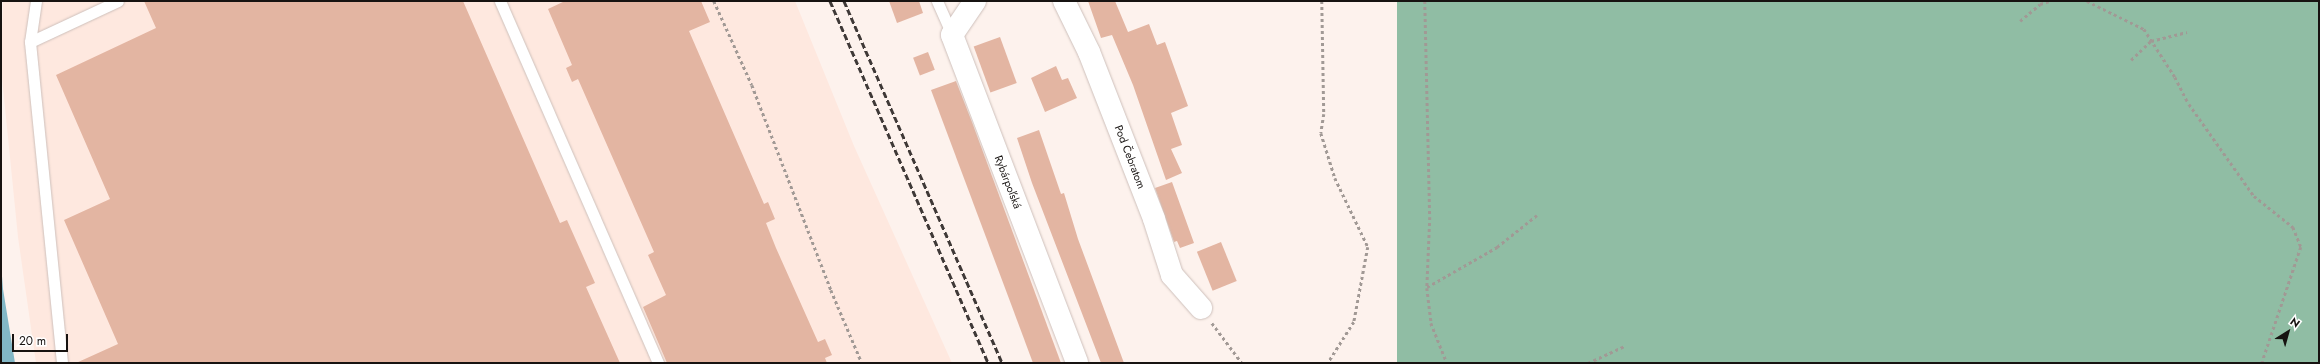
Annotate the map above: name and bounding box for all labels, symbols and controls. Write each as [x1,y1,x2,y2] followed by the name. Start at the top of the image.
[1112,123,1148,191] street label: Pod Čebratom
[992,154,1024,210] street label: Rybárpoľská
[2268,312,2308,352] north arrow
[2287,313,2304,331] text: N
[14,326,70,352] scale bar
[19,332,46,350] text: 20 m

